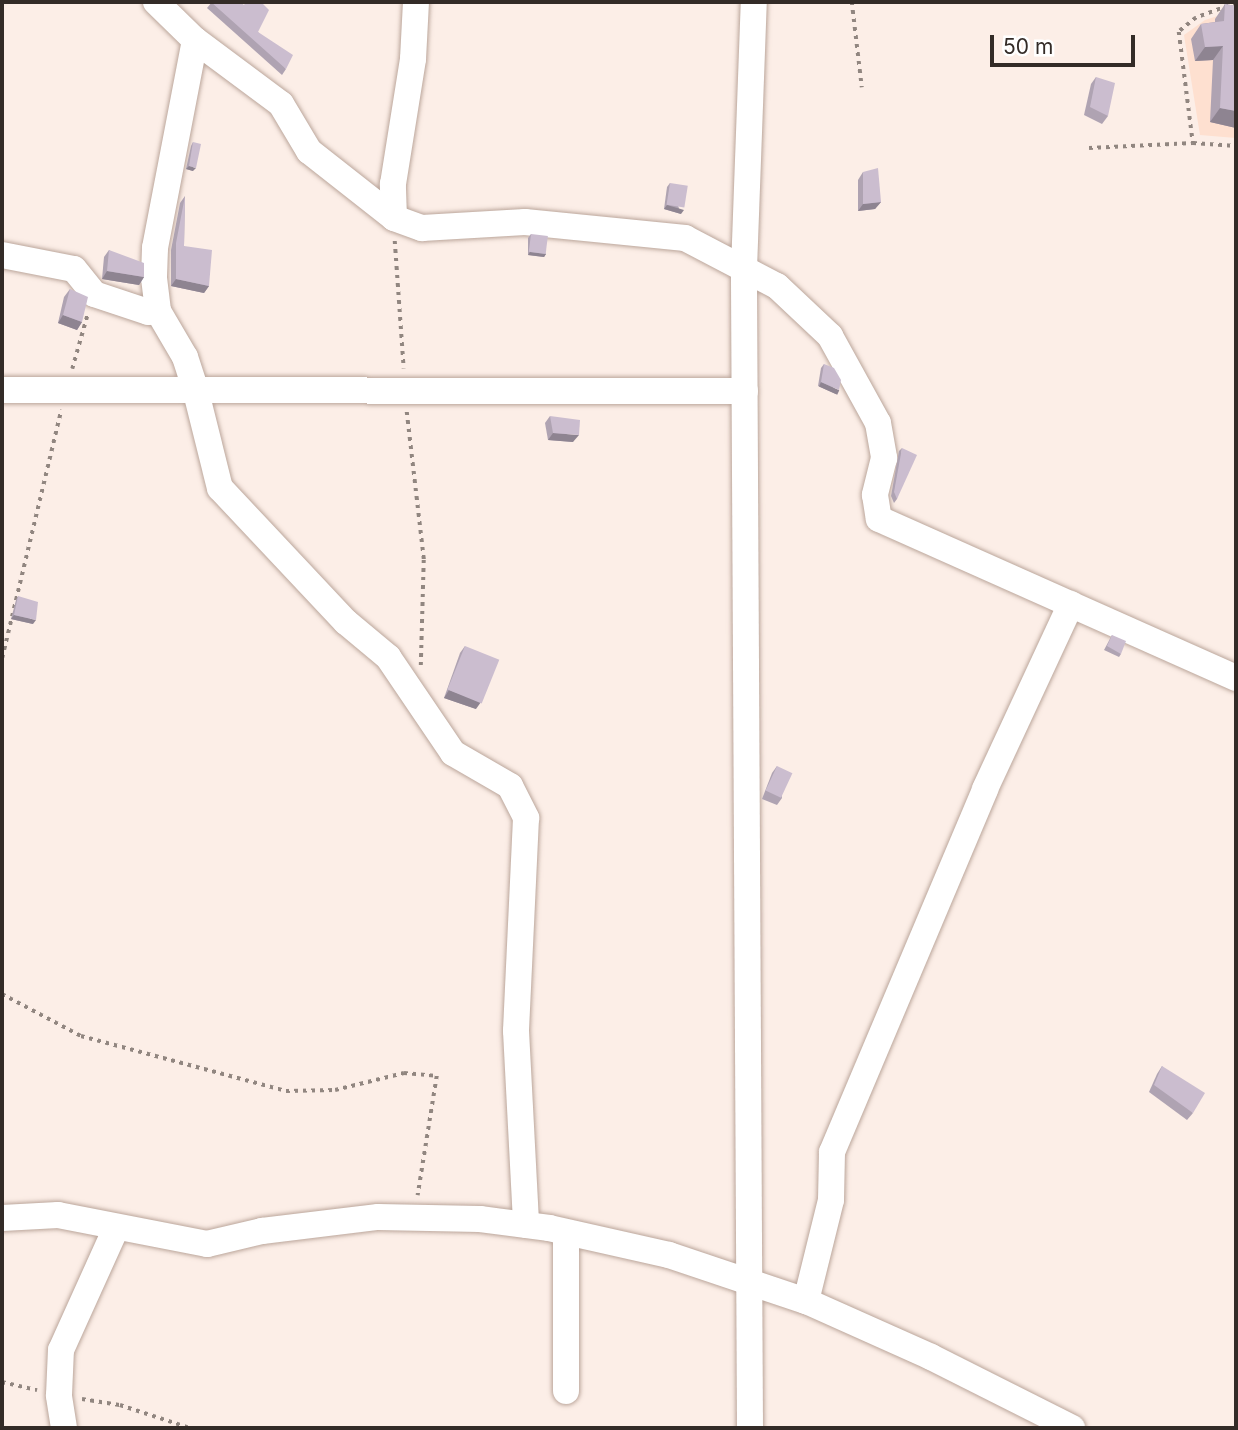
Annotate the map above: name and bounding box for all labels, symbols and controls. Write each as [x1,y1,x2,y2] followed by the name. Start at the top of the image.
[993,21,1138,65] scale bar
[1003,34,1053,59] text: 50 m

